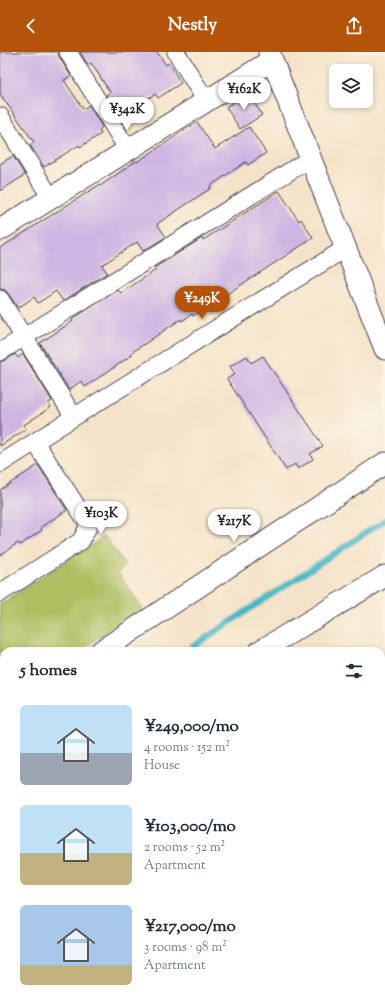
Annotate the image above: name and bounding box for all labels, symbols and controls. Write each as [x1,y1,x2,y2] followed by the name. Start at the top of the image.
[168,13,217,39] text: Nestly
[20,15,42,37] icon: back
[343,15,365,37] icon: share
[329,64,373,108] map controls
[329,64,373,108] button: layers
[216,77,272,111] pin: ¥162K
[227,81,261,99] text: ¥162K
[99,97,155,131] pin: ¥342K
[109,101,145,119] text: ¥342K
[174,286,230,320] pin: ¥249K
[184,290,220,308] text: ¥249K
[73,501,129,535] pin: ¥103K
[84,505,118,523] text: ¥103K
[206,509,262,543] pin: ¥217K
[217,513,251,531] text: ¥217K
[20,659,77,683] text: 5 homes
[343,660,365,682] icon: filters
[144,715,239,739] text: ¥249,000/mo
[52,721,100,769] icon: home
[144,739,230,757] text: 4 rooms · 152 m²
[144,757,180,775] text: House
[144,815,236,839] text: ¥103,000/mo
[52,821,100,869] icon: home
[144,839,225,857] text: 2 rooms · 52 m²
[144,857,205,875] text: Apartment
[144,915,236,939] text: ¥217,000/mo
[52,921,100,969] icon: home
[144,939,227,957] text: 3 rooms · 98 m²
[144,957,205,975] text: Apartment

